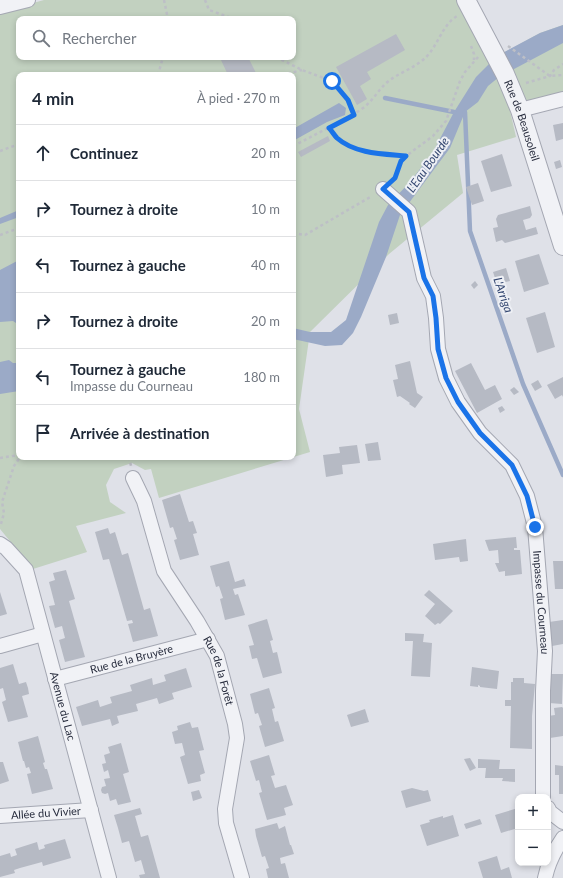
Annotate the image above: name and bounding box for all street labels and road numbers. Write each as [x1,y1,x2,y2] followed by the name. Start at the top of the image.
[502,77,543,162] street label: Rue de Beausoleil
[531,550,552,655] street label: Impasse du Courneau
[201,634,237,707] street label: Rue de la Forêt
[88,641,174,676] street label: Rue de la Bruyère
[48,670,79,742] street label: Avenue du Lac
[10,804,81,821] street label: Allée du Vivier

